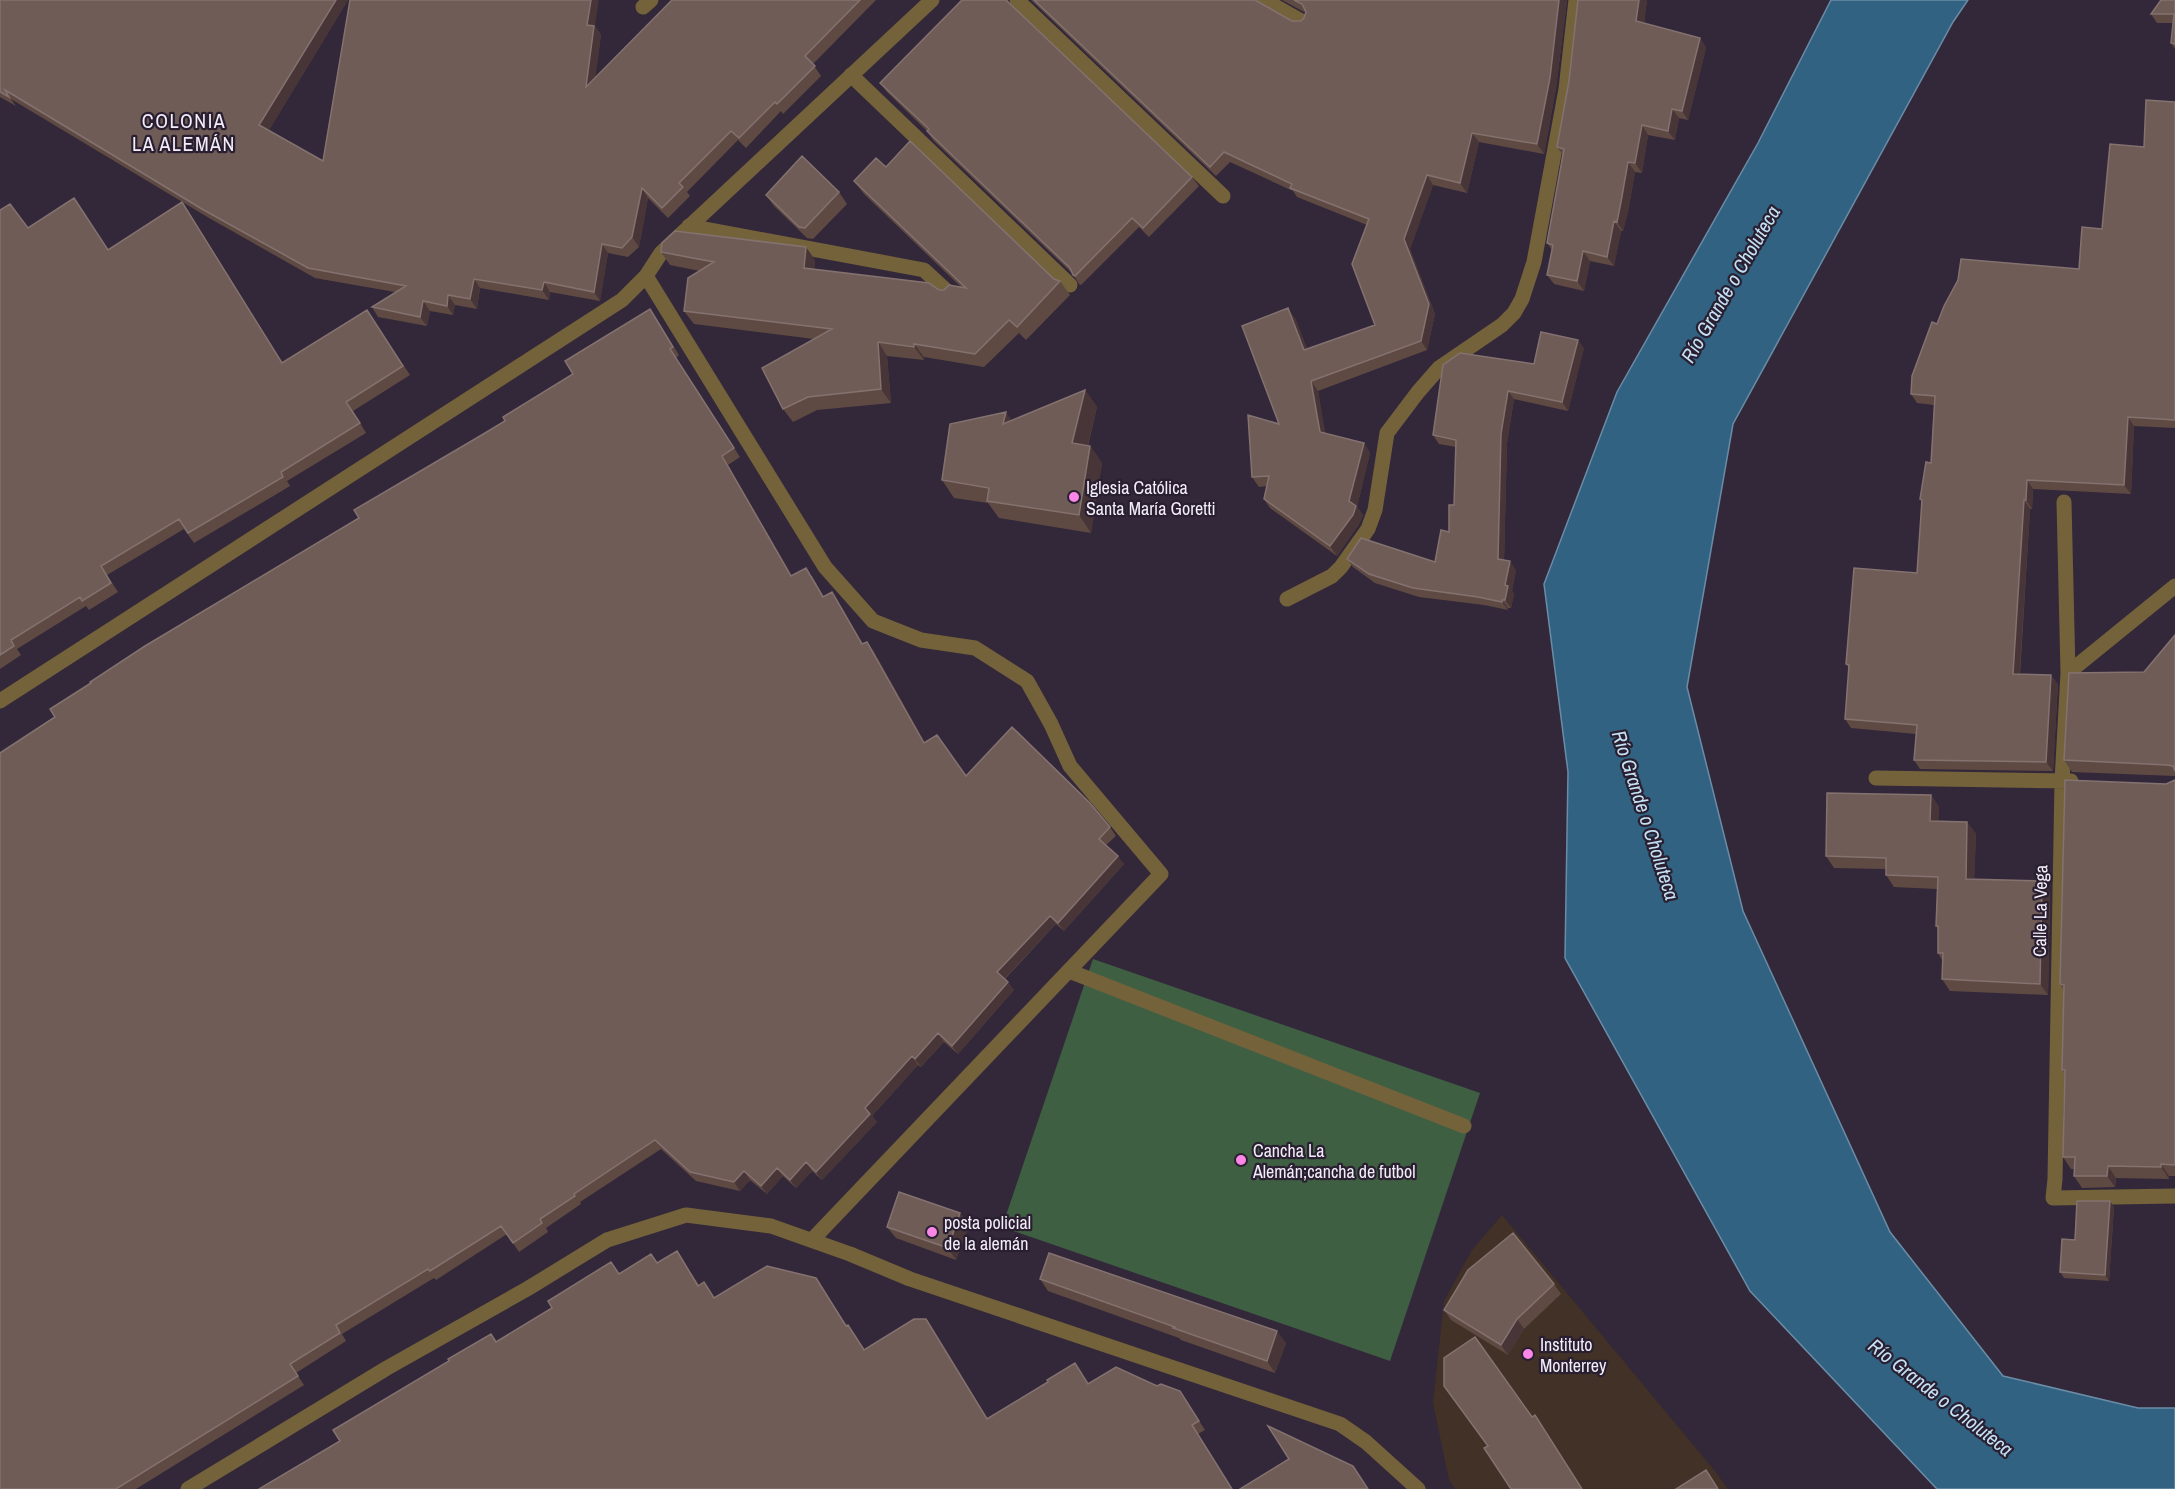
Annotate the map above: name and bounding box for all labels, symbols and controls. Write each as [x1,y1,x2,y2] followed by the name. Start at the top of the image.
[132,107,236,157] district label: COLONIA LA ALEMÁN
[1674,201,1786,367] water label: Río Grande o Choluteca
[1086,475,1216,521] place label: Iglesia Católica Santa María Goretti
[1067,490,1081,504] marker: Iglesia Católica Santa María Goretti
[1606,727,1686,903] water label: Río Grande o Choluteca
[2027,865,2053,957] street label: Calle La Vega
[1252,1138,1415,1184] place label: Cancha La Alemán;cancha de futbol
[1234,1153,1248,1167] marker: Cancha La Alemán;cancha de futbol
[944,1210,1031,1256] place label: posta policial de la alemán
[925,1225,939,1239] marker: posta policial de la alemán
[1540,1332,1607,1378] place label: Instituto Monterrey
[1863,1332,2019,1462] water label: Río Grande o Choluteca
[1521,1347,1535,1361] marker: Instituto Monterrey

